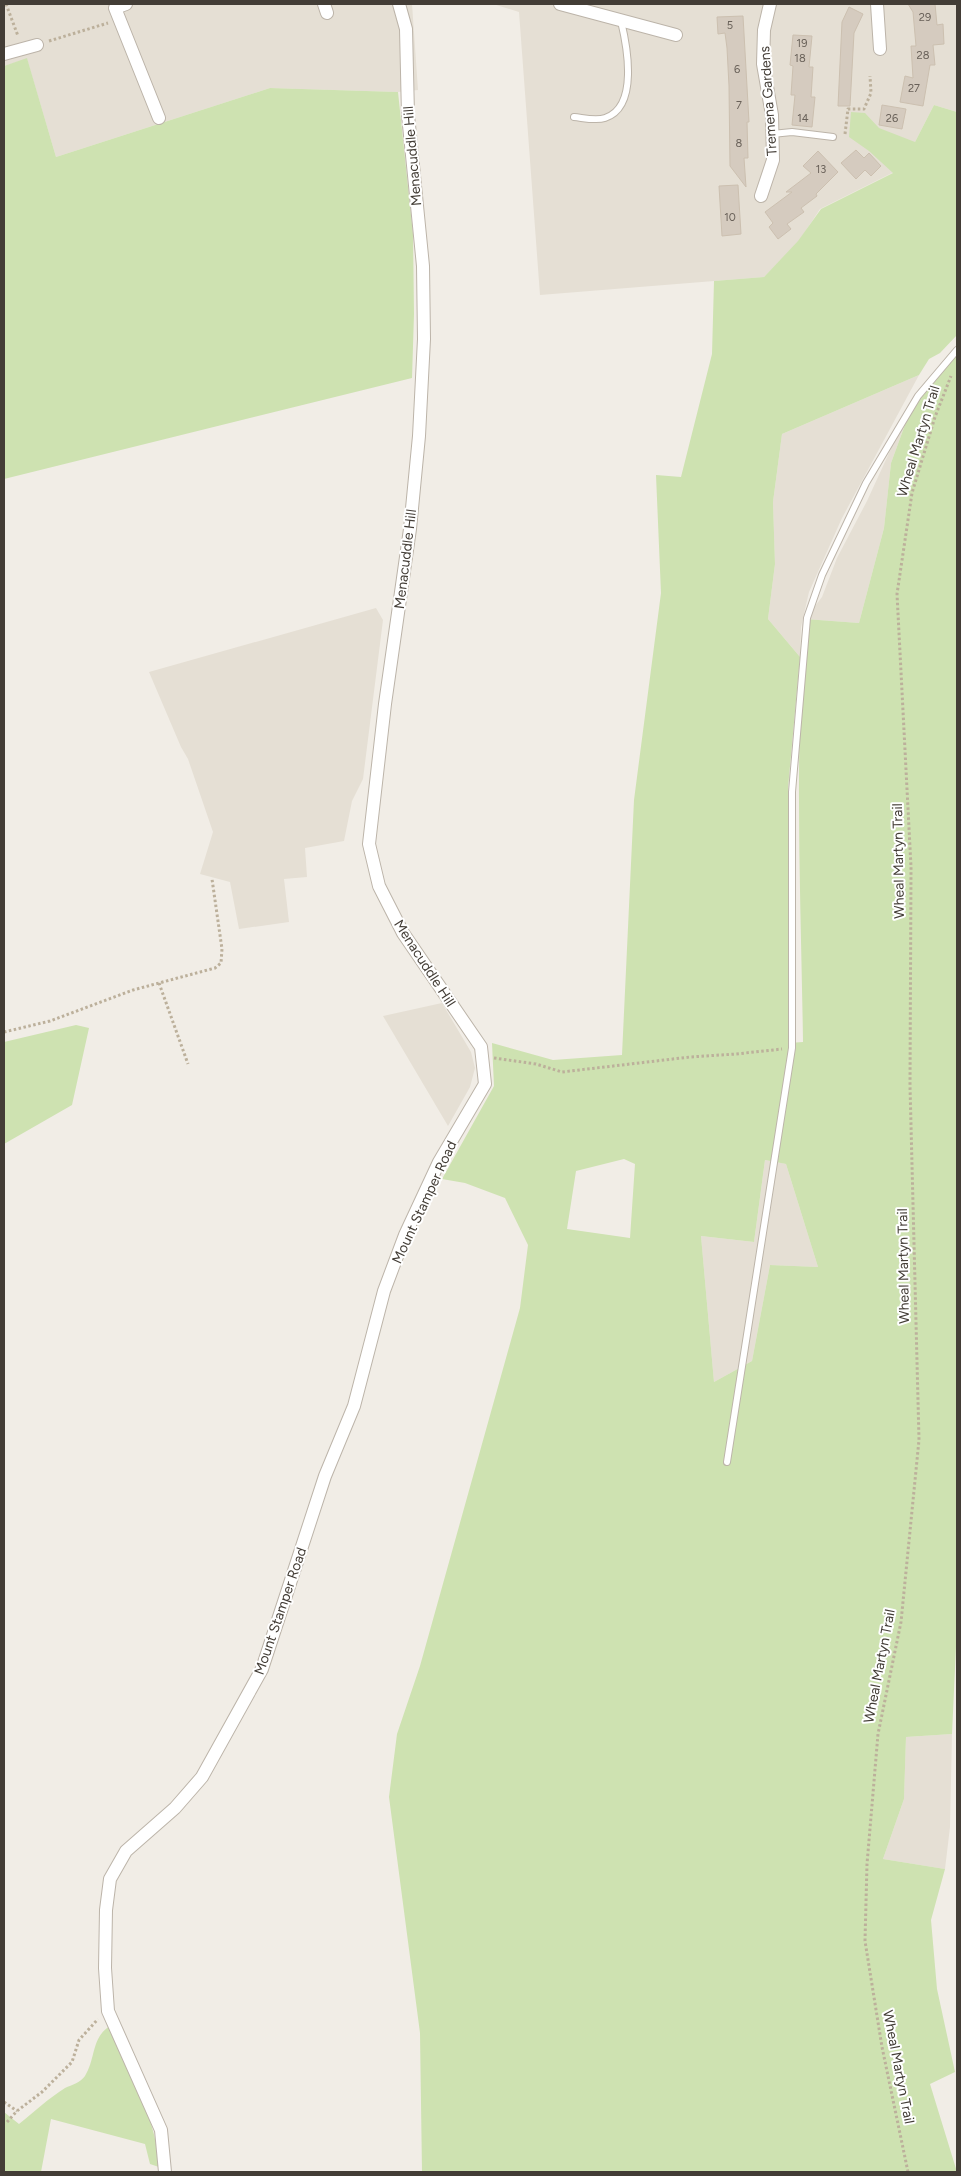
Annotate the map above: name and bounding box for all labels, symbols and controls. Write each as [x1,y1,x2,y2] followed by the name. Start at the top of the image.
[919,11,931,24] house number: 29
[727,19,733,32] house number: 5
[797,37,807,50] house number: 19
[756,45,781,156] street label: Tremena Gardens
[917,49,930,62] house number: 28
[794,52,806,65] house number: 18
[734,63,740,76] house number: 6
[908,82,920,95] house number: 27
[736,99,742,112] house number: 7
[400,105,425,207] street label: Menacuddle Hill
[797,112,809,125] house number: 14
[886,112,898,125] house number: 26
[736,137,743,150] house number: 8
[816,163,826,176] house number: 13
[724,211,736,224] house number: 10
[893,383,943,499] street label: Wheal Martyn Trail
[391,508,420,610] street label: Menacuddle Hill
[889,803,908,919] street label: Wheal Martyn Trail
[390,917,459,1010] street label: Menacuddle Hill
[389,1138,460,1266] street label: Mount Stamper Road
[894,1208,913,1324] street label: Wheal Martyn Trail
[251,1545,310,1677] street label: Mount Stamper Road
[860,1608,899,1724] street label: Wheal Martyn Trail
[879,2009,918,2125] street label: Wheal Martyn Trail

